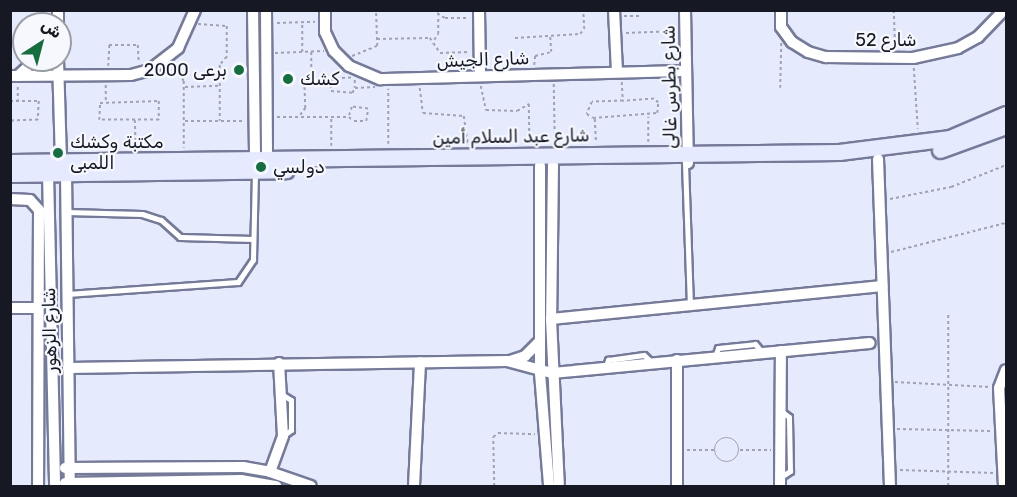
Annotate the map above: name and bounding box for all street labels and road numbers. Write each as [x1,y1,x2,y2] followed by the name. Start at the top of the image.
[658,25,682,149] street label: شارع بطرس غالى
[855,29,917,51] street label: شارع 52
[436,48,530,72] street label: شارع الجيش
[432,125,590,149] street label: شارع عبد السلام أمين
[38,287,62,373] street label: شارع الزهور

